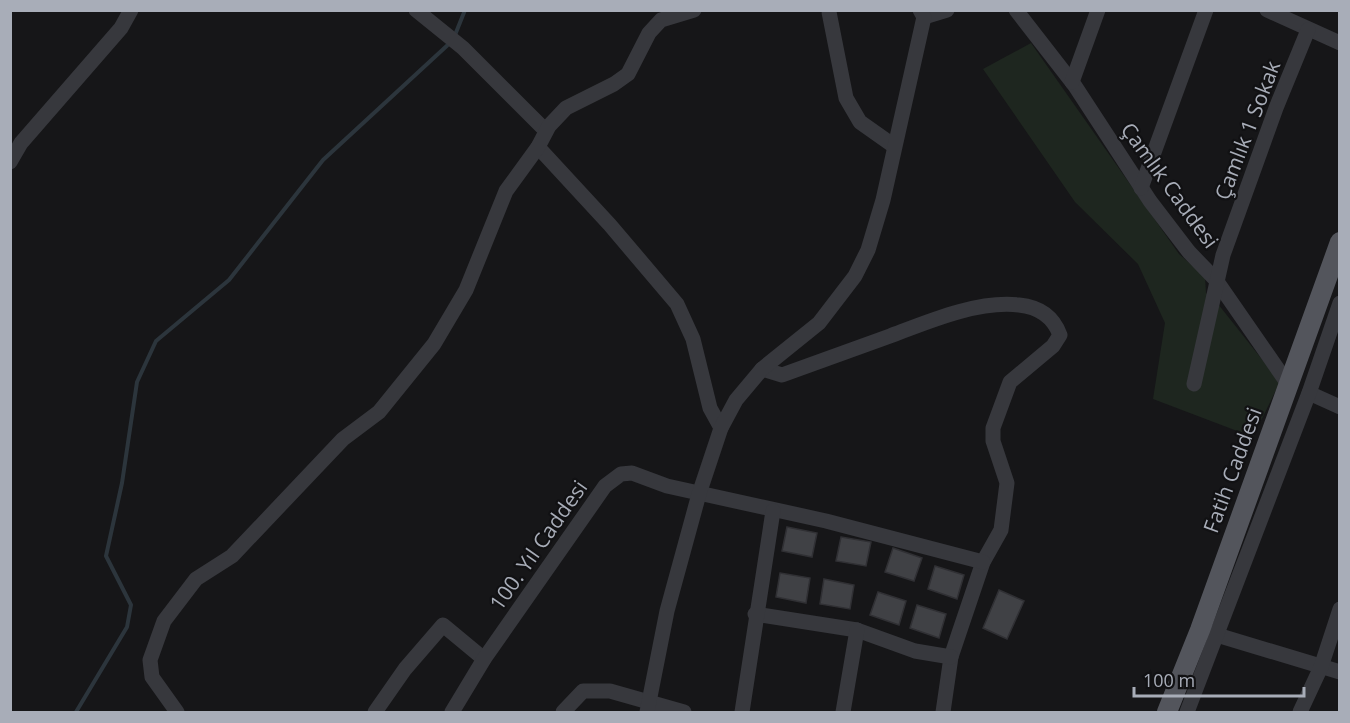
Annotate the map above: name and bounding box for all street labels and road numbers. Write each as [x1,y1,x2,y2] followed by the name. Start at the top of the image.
[1208,56,1286,204] street label: Çamlık 1 Sokak
[1115,116,1225,254] street label: Çamlık Caddesi
[1196,404,1268,536] street label: Fatih Caddesi
[483,475,593,615] street label: 100. Yıl Caddesi

